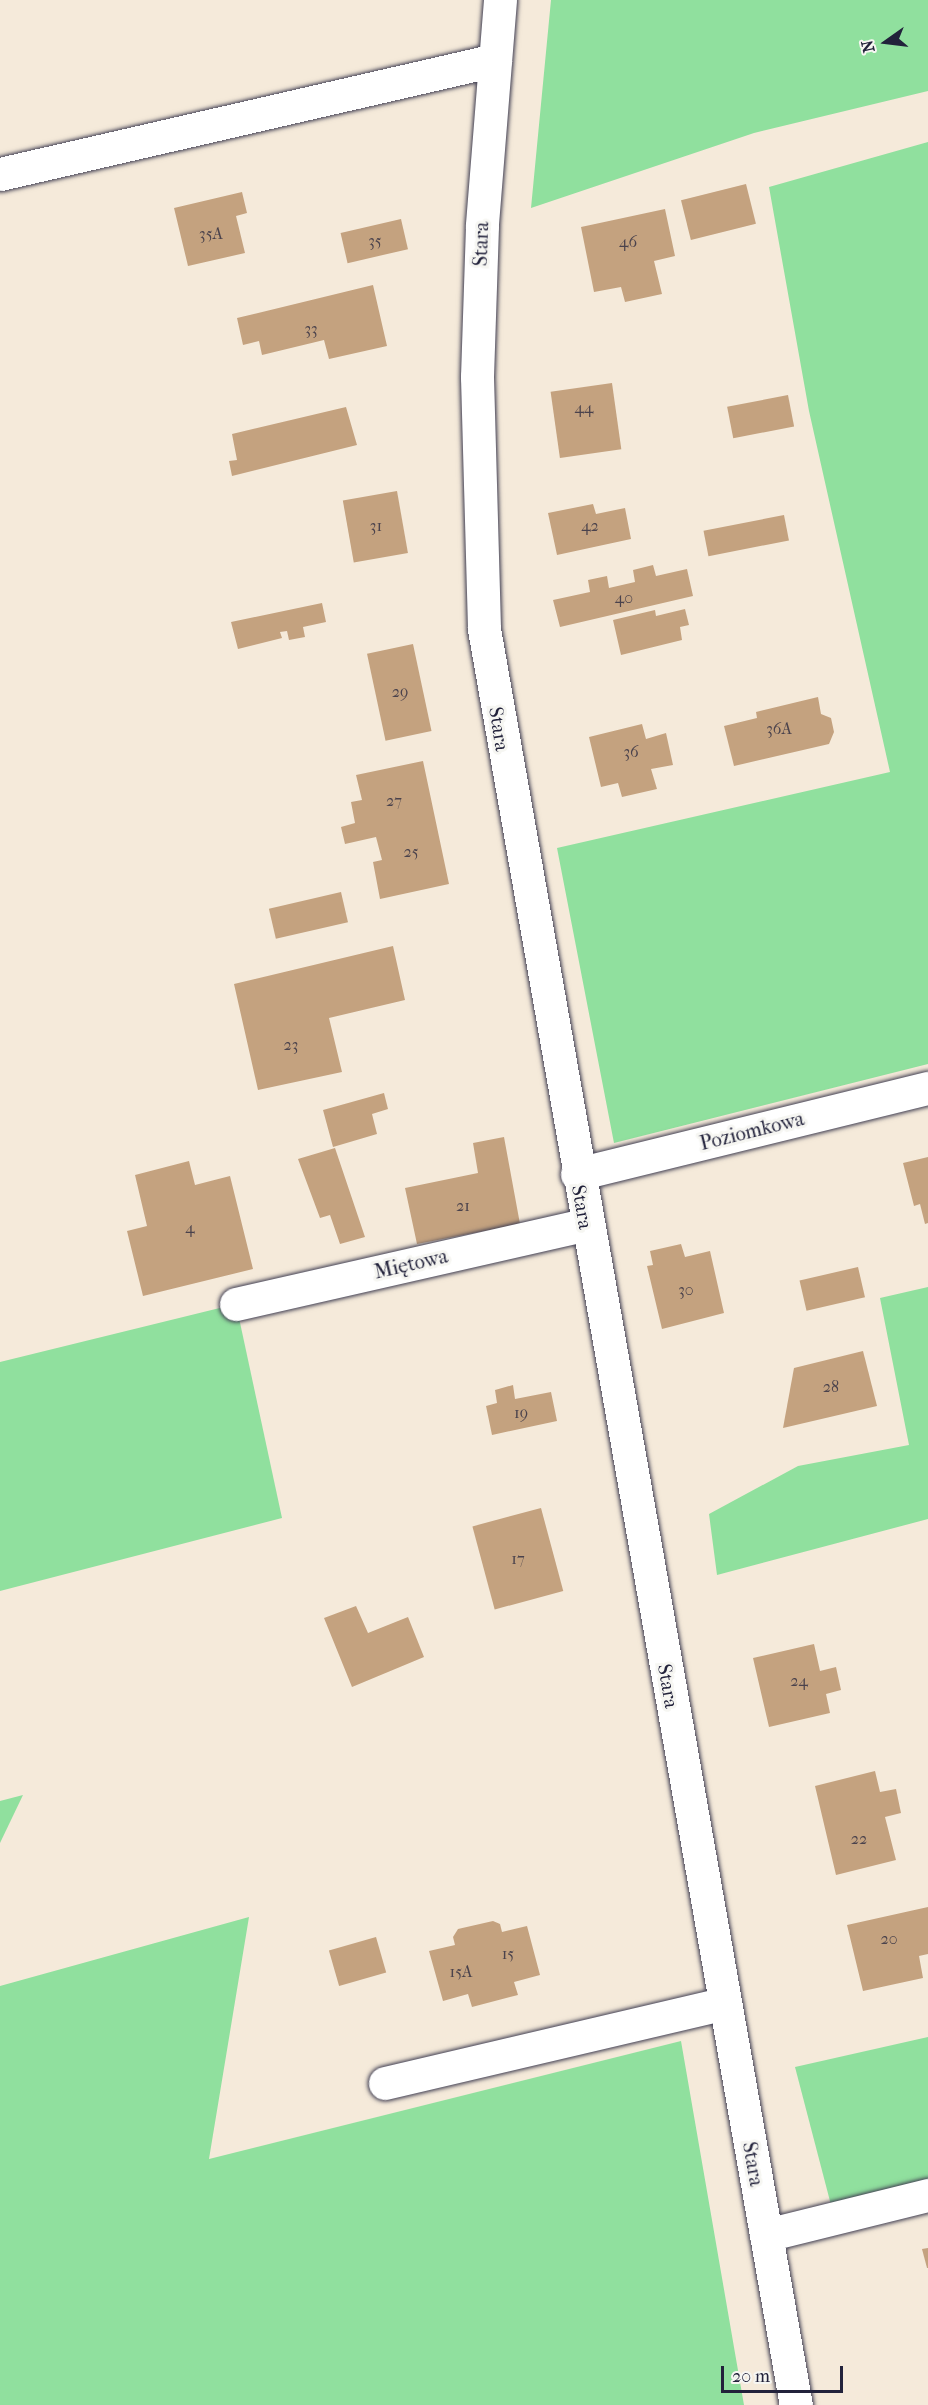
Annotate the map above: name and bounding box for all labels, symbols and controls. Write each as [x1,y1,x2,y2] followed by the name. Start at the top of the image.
[856,12,916,72] north arrow
[857,38,879,55] text: N
[468,221,494,267] street label: Stara
[199,224,223,244] house number: 35A
[368,231,382,251] house number: 35
[619,232,637,252] house number: 46
[304,319,318,339] house number: 33
[575,398,593,418] house number: 44
[370,516,382,536] house number: 31
[581,516,599,536] house number: 42
[615,588,633,608] house number: 40
[392,682,408,702] house number: 29
[484,705,514,753] street label: Stara
[766,719,792,739] house number: 36A
[623,742,639,762] house number: 36
[386,791,402,811] house number: 27
[403,842,419,862] house number: 25
[284,1035,298,1055] house number: 23
[697,1106,807,1156] street label: Poziomkowa
[566,1183,598,1231] street label: Stara
[456,1196,470,1216] house number: 21
[185,1218,195,1238] house number: 4
[372,1244,450,1284] street label: Miętowa
[678,1280,694,1300] house number: 30
[823,1377,839,1397] house number: 28
[514,1403,528,1423] house number: 19
[511,1549,525,1569] house number: 17
[652,1662,684,1710] street label: Stara
[790,1671,808,1691] house number: 24
[851,1829,867,1849] house number: 22
[880,1929,898,1949] house number: 20
[502,1944,514,1964] house number: 15
[450,1962,472,1982] house number: 15A
[737,2140,769,2188] street label: Stara
[724,2354,846,2392] scale bar
[732,2366,770,2387] text: 20 m

